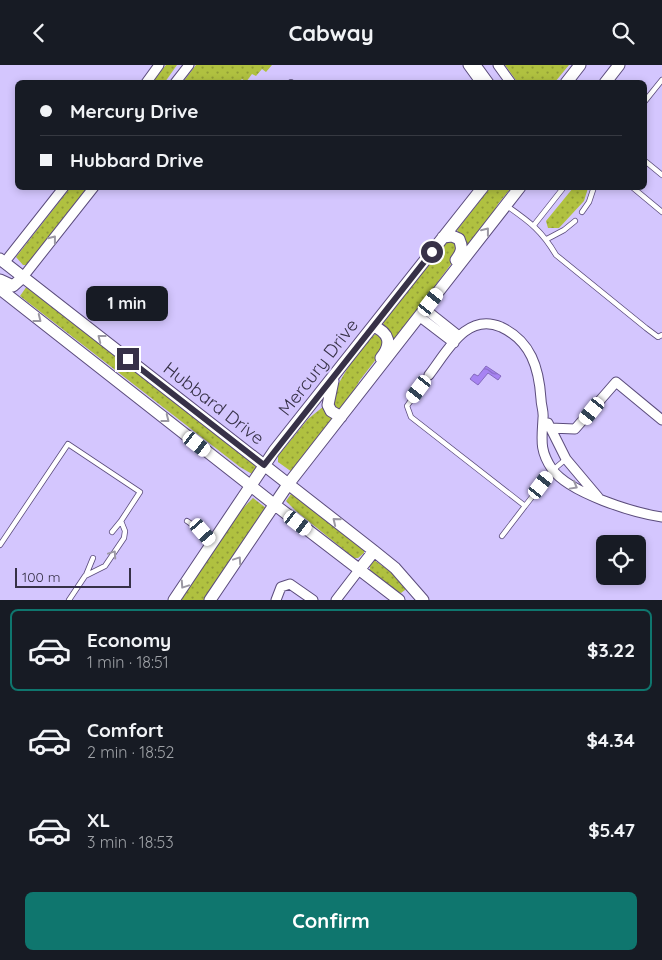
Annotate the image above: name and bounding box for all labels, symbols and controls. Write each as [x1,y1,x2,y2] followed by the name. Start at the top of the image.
[25,19,53,47] icon: back
[288,19,374,47] text: Cabway
[609,19,637,47] icon: search
[70,99,198,123] text: Mercury Drive
[70,148,204,172] text: Hubbard Drive
[481,227,490,236] one-way arrow
[47,235,56,245] one-way arrow
[421,241,443,263] route start
[415,286,446,318] car
[87,287,169,321] callout: 1 min
[108,293,146,313] text: 1 min
[32,313,41,321] one-way arrow
[273,314,363,420] street label: Mercury Drive
[98,336,107,344] one-way arrow
[117,348,139,370] route end
[159,357,269,449] street label: Hubbard Drive
[403,373,434,405] car
[576,395,607,427] car
[160,414,169,422] one-way arrow
[180,429,213,459] car
[525,469,556,501] car
[568,480,577,490] one-way arrow
[281,508,314,538] car
[187,516,218,548] car
[332,517,341,526] one-way arrow
[596,535,646,585] map controls
[596,535,646,585] button: locate
[107,550,116,560] one-way arrow
[231,556,241,565] one-way arrow
[15,565,131,588] scale bar
[22,568,60,586] text: 100 m
[181,579,190,588] one-way arrow
[27,628,72,673] icon: car
[87,628,171,652] text: Economy
[587,638,635,662] text: $3.22
[87,652,169,672] text: 1 min · 18:51
[27,718,72,763] icon: car
[87,718,164,742] text: Comfort
[586,728,635,752] text: $4.34
[87,742,175,762] text: 2 min · 18:52
[27,808,72,853] icon: car
[87,808,110,832] text: XL
[588,818,635,842] text: $5.47
[87,832,174,852] text: 3 min · 18:53
[25,892,637,950] button: Confirm

